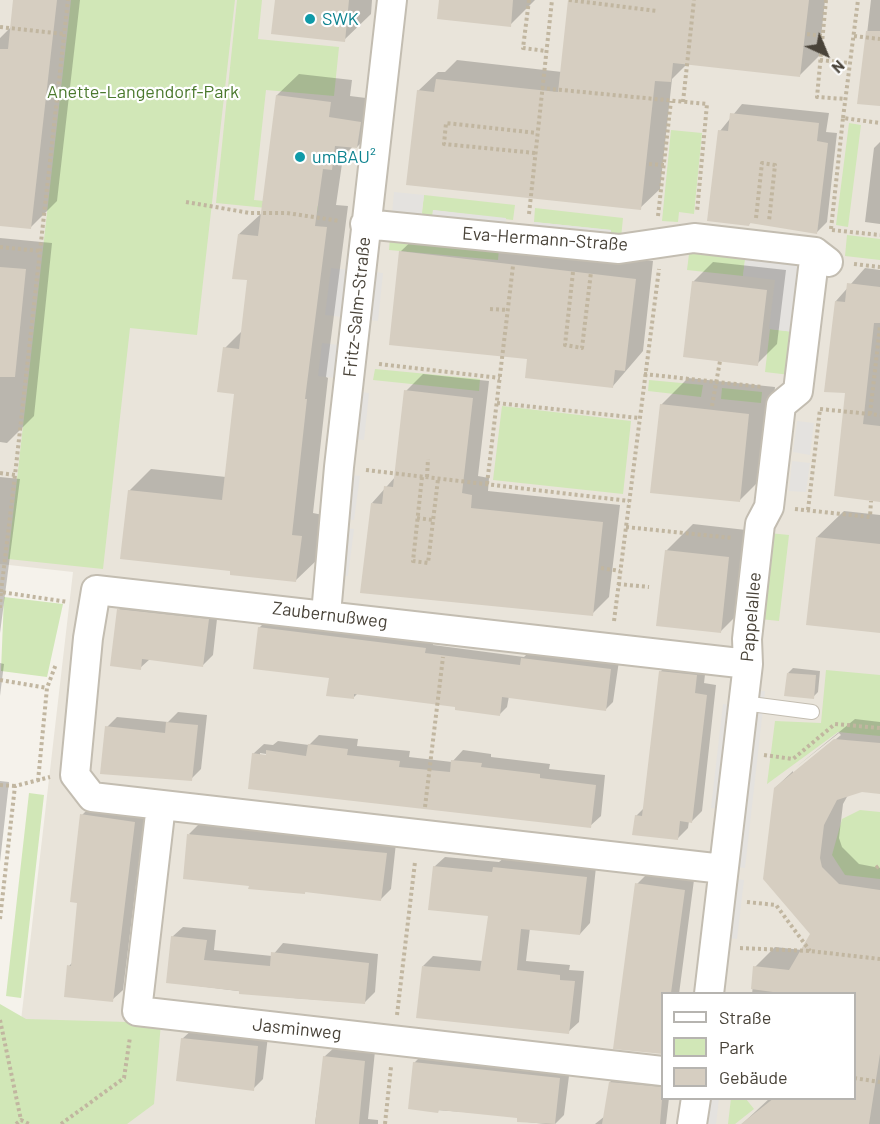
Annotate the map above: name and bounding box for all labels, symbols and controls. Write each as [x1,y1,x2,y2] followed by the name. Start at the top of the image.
[322,8,359,30] place label: SWK
[303,12,317,26] marker: SWK
[796,24,856,84] north arrow
[828,57,849,78] text: N
[47,81,239,103] park label: Anette-Langendorf-Park
[312,146,376,168] place label: umBAU²
[293,150,307,164] marker: umBAU²
[461,222,629,256] street label: Eva-Hermann-Straße
[339,236,375,378] street label: Fritz-Salm-Straße
[736,571,766,663] street label: Pappelallee
[271,597,389,633] street label: Zaubernußweg
[661,992,856,1100] legend
[719,1006,771,1028] text: Straße
[252,1014,342,1044] street label: Jasminweg
[719,1036,754,1058] text: Park
[719,1066,788,1088] text: Gebäude

